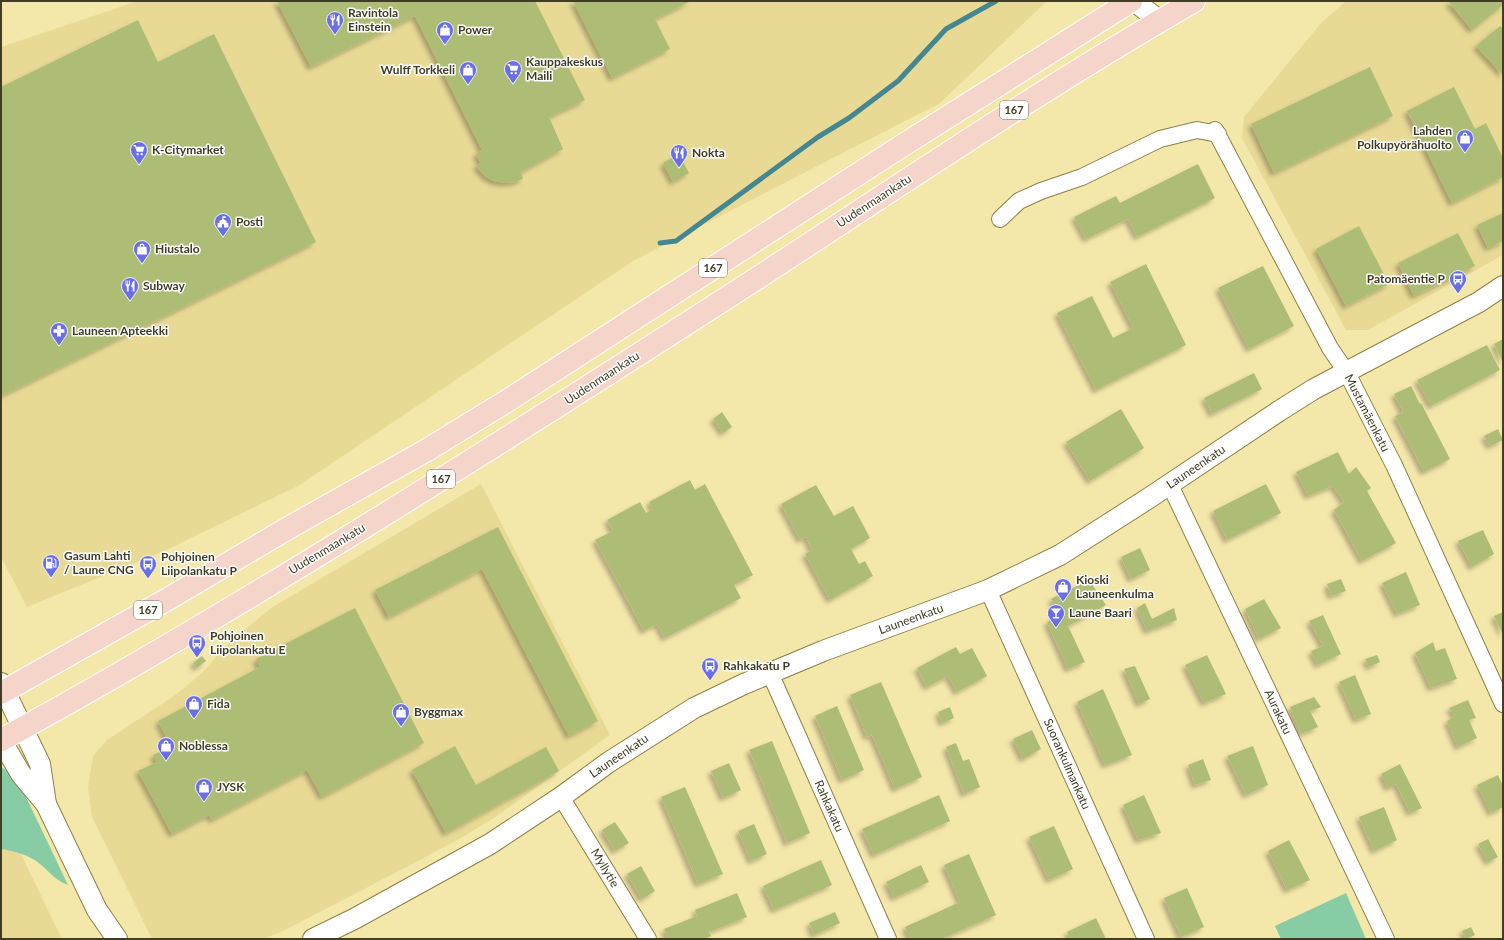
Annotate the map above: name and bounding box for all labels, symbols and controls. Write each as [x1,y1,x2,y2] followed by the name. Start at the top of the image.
[348,5,398,34] place label: Ravintola Einstein
[325,10,345,35] restaurant icon: Ravintola Einstein
[435,20,455,45] shop icon: Power
[458,22,493,37] place label: Power
[526,54,603,83] place label: Kauppakeskus Maili
[503,59,523,84] supermarket icon: Kauppakeskus Maili
[458,60,478,85] shop icon: Wulff Torkkeli
[381,62,455,77] place label: Wulff Torkkeli
[1000,101,1028,119] road number: 167
[1357,123,1452,152] place label: Lahden Polkupyörähuolto
[1455,128,1475,153] shop icon: Lahden Polkupyörähuolto
[129,140,149,165] supermarket icon: K-Citymarket
[152,142,224,157] place label: K-Citymarket
[669,143,689,168] restaurant icon: Nokta
[692,145,725,160] place label: Nokta
[833,171,914,230] street label: Uudenmaankatu
[213,212,233,237] public building icon: Posti
[236,214,263,229] place label: Posti
[132,239,152,264] shop icon: Hiustalo
[155,241,200,256] place label: Hiustalo
[699,259,727,277] road number: 167
[1448,269,1468,294] bus stop icon: Patomäentie P
[1367,271,1446,286] place label: Patomäentie P
[120,276,140,301] restaurant icon: Subway
[143,278,185,293] place label: Subway
[49,321,69,346] pharmacy icon: Launeen Apteekki
[72,323,168,338] place label: Launeen Apteekki
[561,348,642,407] street label: Uudenmaankatu
[1341,371,1393,454] street label: Mustamäenkatu
[1163,441,1228,492] street label: Launeenkatu
[427,470,455,488] road number: 167
[286,520,368,577] street label: Uudenmaankatu
[64,548,134,577] place label: Gasum Lahti / Laune CNG
[161,549,237,578] place label: Pohjoinen Liipolankatu P
[41,553,61,578] fuel station icon: Gasum Lahti / Laune CNG
[138,554,158,579] bus stop icon: Pohjoinen Liipolankatu P
[1076,572,1154,601] place label: Kioski Launeenkulma
[1053,577,1073,602] shop icon: Kioski Launeenkulma
[876,600,945,637] street label: Launeenkatu
[134,601,162,619] road number: 167
[1046,603,1066,628] bar icon: Laune Baari
[1069,605,1132,620] place label: Laune Baari
[210,628,285,657] place label: Pohjoinen Liipolankatu E
[187,633,207,658] bus stop icon: Pohjoinen Liipolankatu E
[700,656,720,681] bus stop icon: Rahkakatu P
[723,658,791,673] place label: Rahkakatu P
[1262,687,1295,737] street label: Aurakatu
[184,694,204,719] shop icon: Fida
[207,696,230,711] place label: Fida
[391,702,411,727] shop icon: Byggmax
[414,704,464,719] place label: Byggmax
[1041,716,1094,812] street label: Suorankulmankatu
[586,730,651,781] street label: Launeenkatu
[156,736,176,761] shop icon: Noblessa
[179,738,228,753] place label: Noblessa
[194,777,214,802] shop icon: JYSK
[811,778,848,834] street label: Rahkakatu
[217,779,245,794] place label: JYSK
[588,846,623,890] street label: Myllytie

